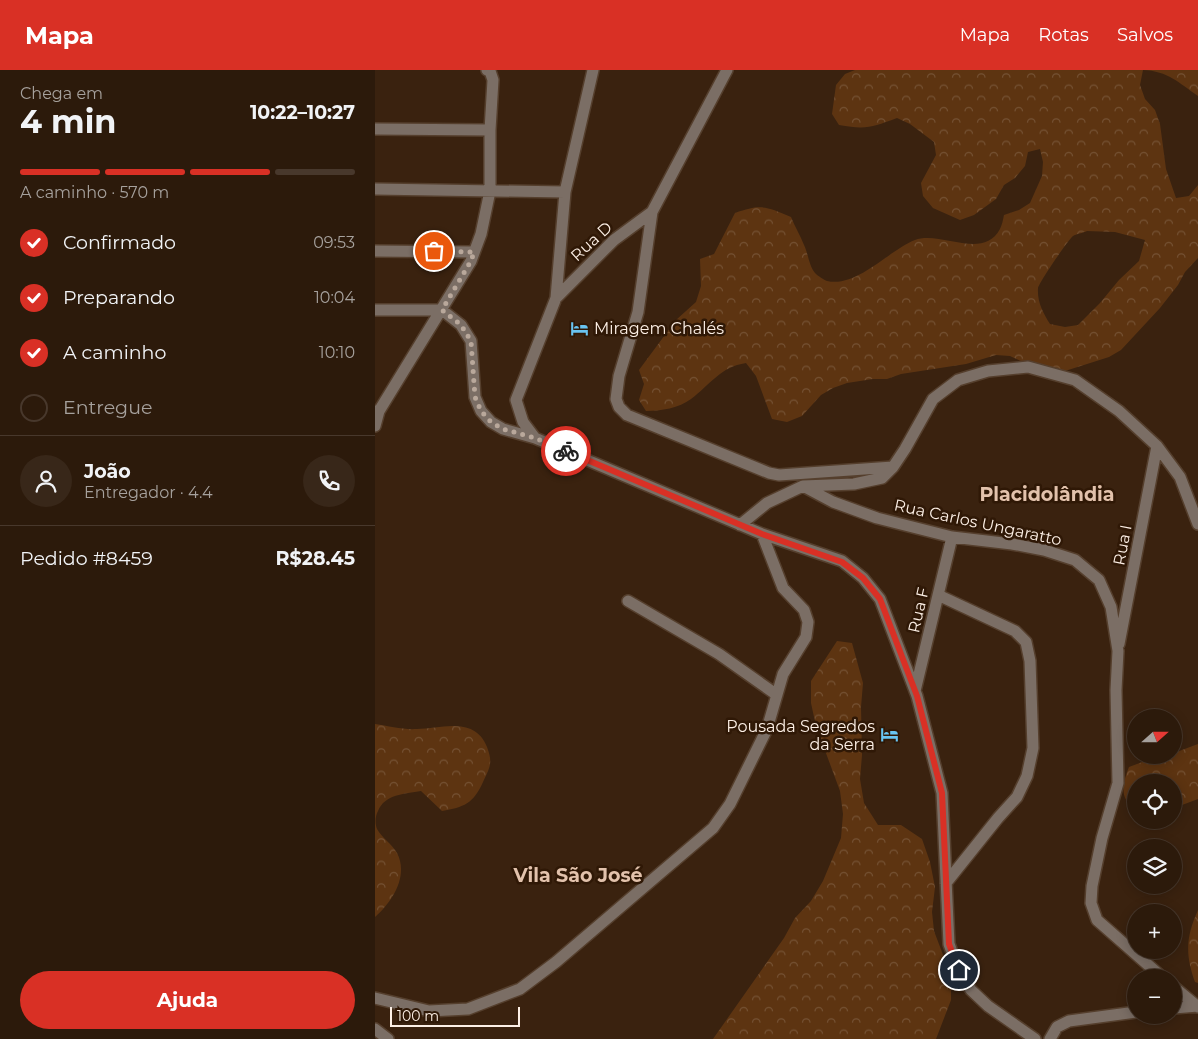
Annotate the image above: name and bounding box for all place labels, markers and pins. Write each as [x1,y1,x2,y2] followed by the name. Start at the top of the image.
[413,230,455,272] pin
[570,318,590,338] hotel icon: Miragem Chalés
[594,319,724,338] place label: Miragem Chalés
[726,717,875,754] place label: Pousada Segredos da Serra
[879,725,899,745] hotel icon: Pousada Segredos da Serra
[938,949,980,991] pin

